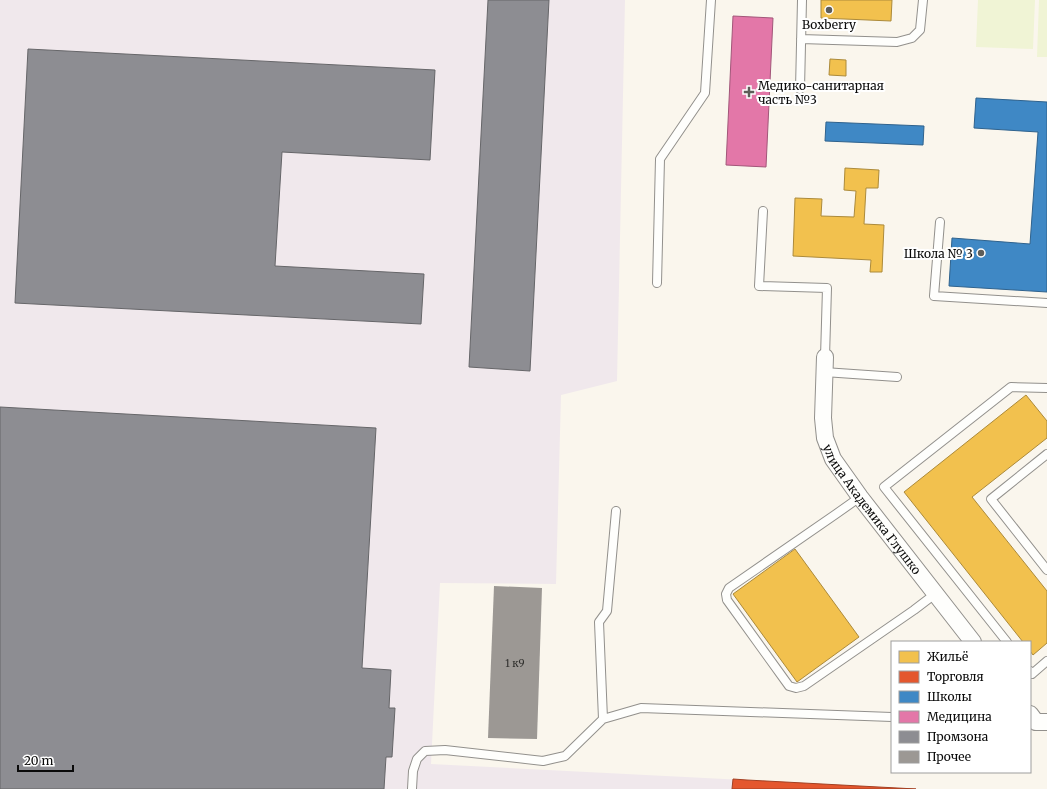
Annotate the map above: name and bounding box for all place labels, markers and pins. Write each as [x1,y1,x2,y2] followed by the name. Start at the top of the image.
[824,5,834,15] marker: Boxberry
[802,17,856,32] place label: Boxberry
[758,78,884,107] place label: Медико-санитарная часть №3
[743,86,755,98] marker: Медико-санитарная часть №3
[904,246,973,261] place label: Школа № 3
[976,248,986,258] marker: Школа № 3

